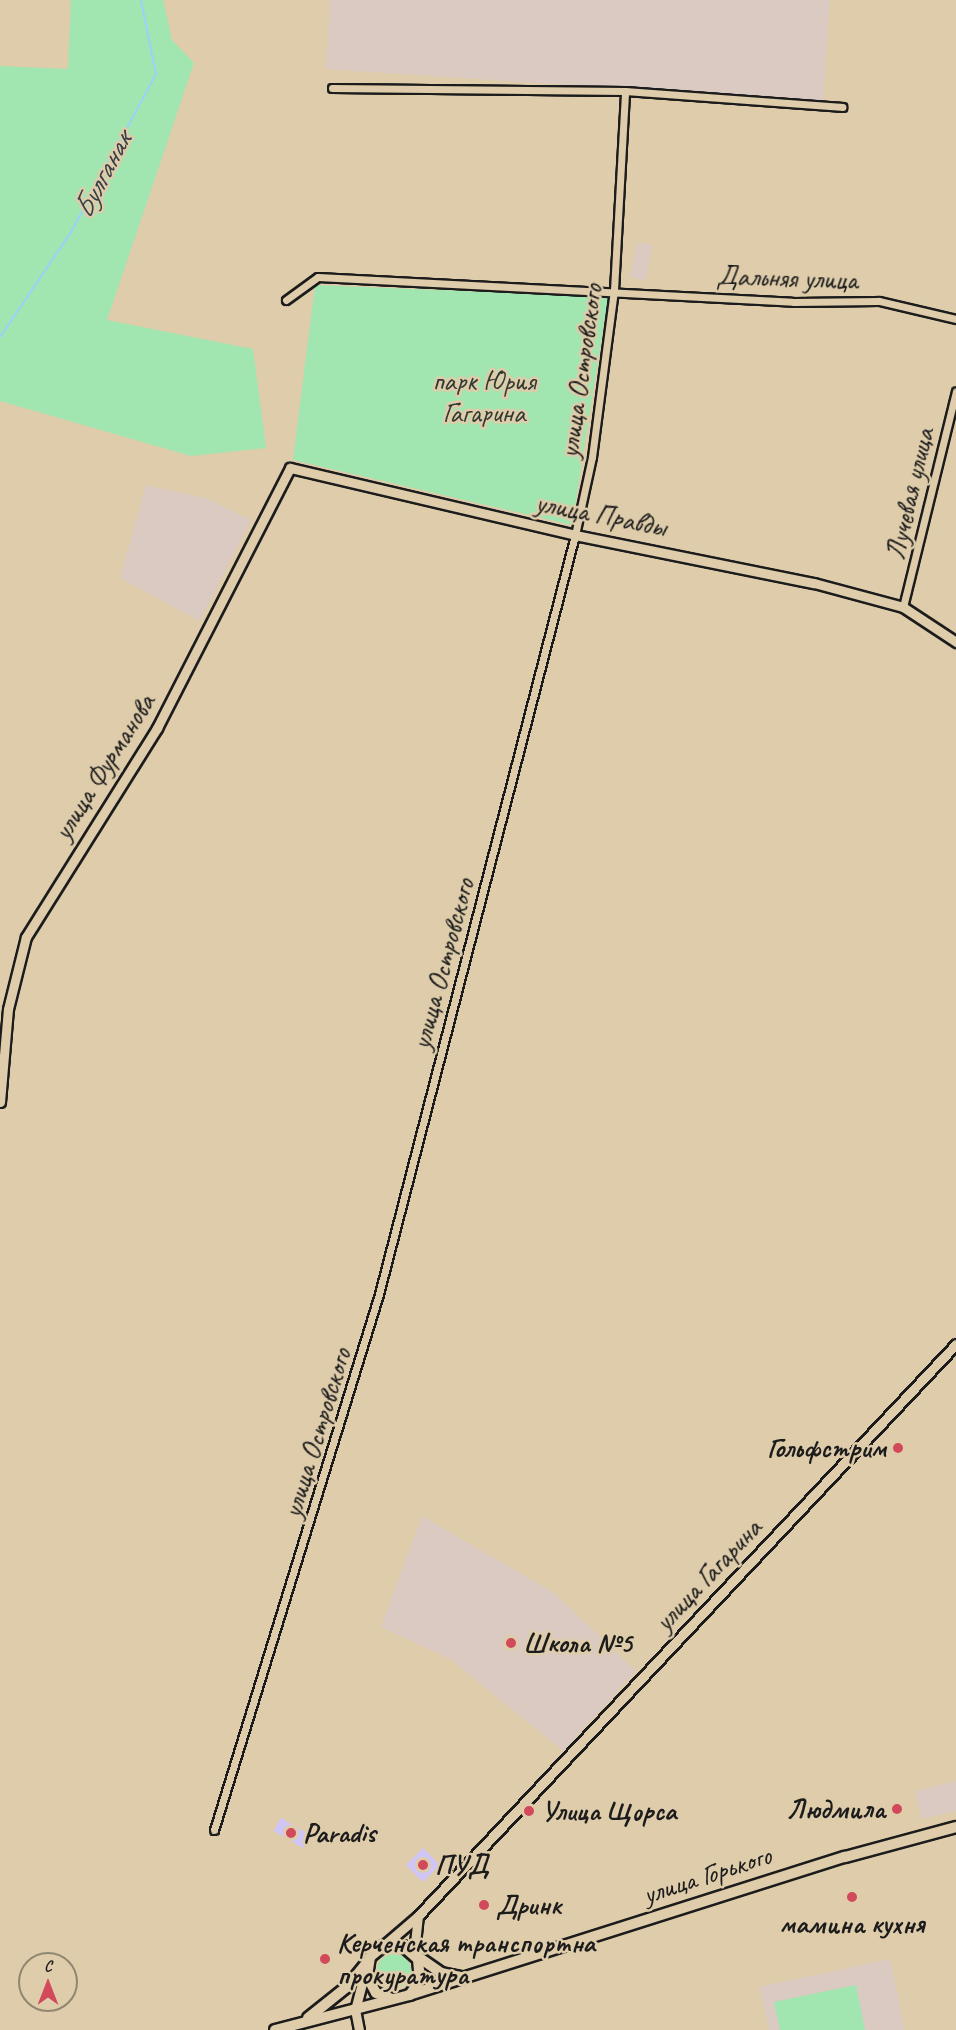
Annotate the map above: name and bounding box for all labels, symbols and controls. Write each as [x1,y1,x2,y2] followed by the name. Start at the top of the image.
[65,126,139,224] water label: Булганак
[716,259,858,297] street label: Дальняя улица
[552,280,610,462] street label: улица Островского
[434,364,534,430] park label: парк Юрия Гагарина
[878,424,942,564] street label: Лучевая улица
[533,486,669,544] street label: улица Правды
[45,687,163,847] street label: улица Фурманова
[404,874,482,1054] street label: улица Островского
[275,1343,359,1523] street label: улица Островского
[767,1431,886,1465] place label: Гольфстрим
[891,1441,905,1455] marker: Гольфстрим
[647,1511,769,1639] street label: улица Гагарина
[523,1626,632,1660] place label: Школа №5
[504,1636,518,1650] marker: Школа №5
[786,1792,885,1826] place label: Людмила
[541,1794,675,1828] place label: Улица Щорса
[890,1802,904,1816] marker: Людмила
[522,1804,536,1818] marker: Улица Щорса
[303,1816,376,1850] place label: Paradis
[284,1826,298,1840] marker: Paradis
[639,1839,775,1911] street label: улица Горького
[435,1848,489,1882] place label: ПУД
[416,1858,430,1872] marker: ПУД
[496,1888,562,1922] place label: Дринк
[845,1890,859,1904] marker: мамина кухня
[477,1898,491,1912] marker: Дринк
[780,1907,924,1941] place label: мамина кухня
[337,1926,593,1992] place label: Керченская транспортна прокуратура
[18,1952,78,2012] north arrow
[318,1952,332,1966] marker: Керченская транспортна прокуратура
[44,1956,52,1976] text: С

